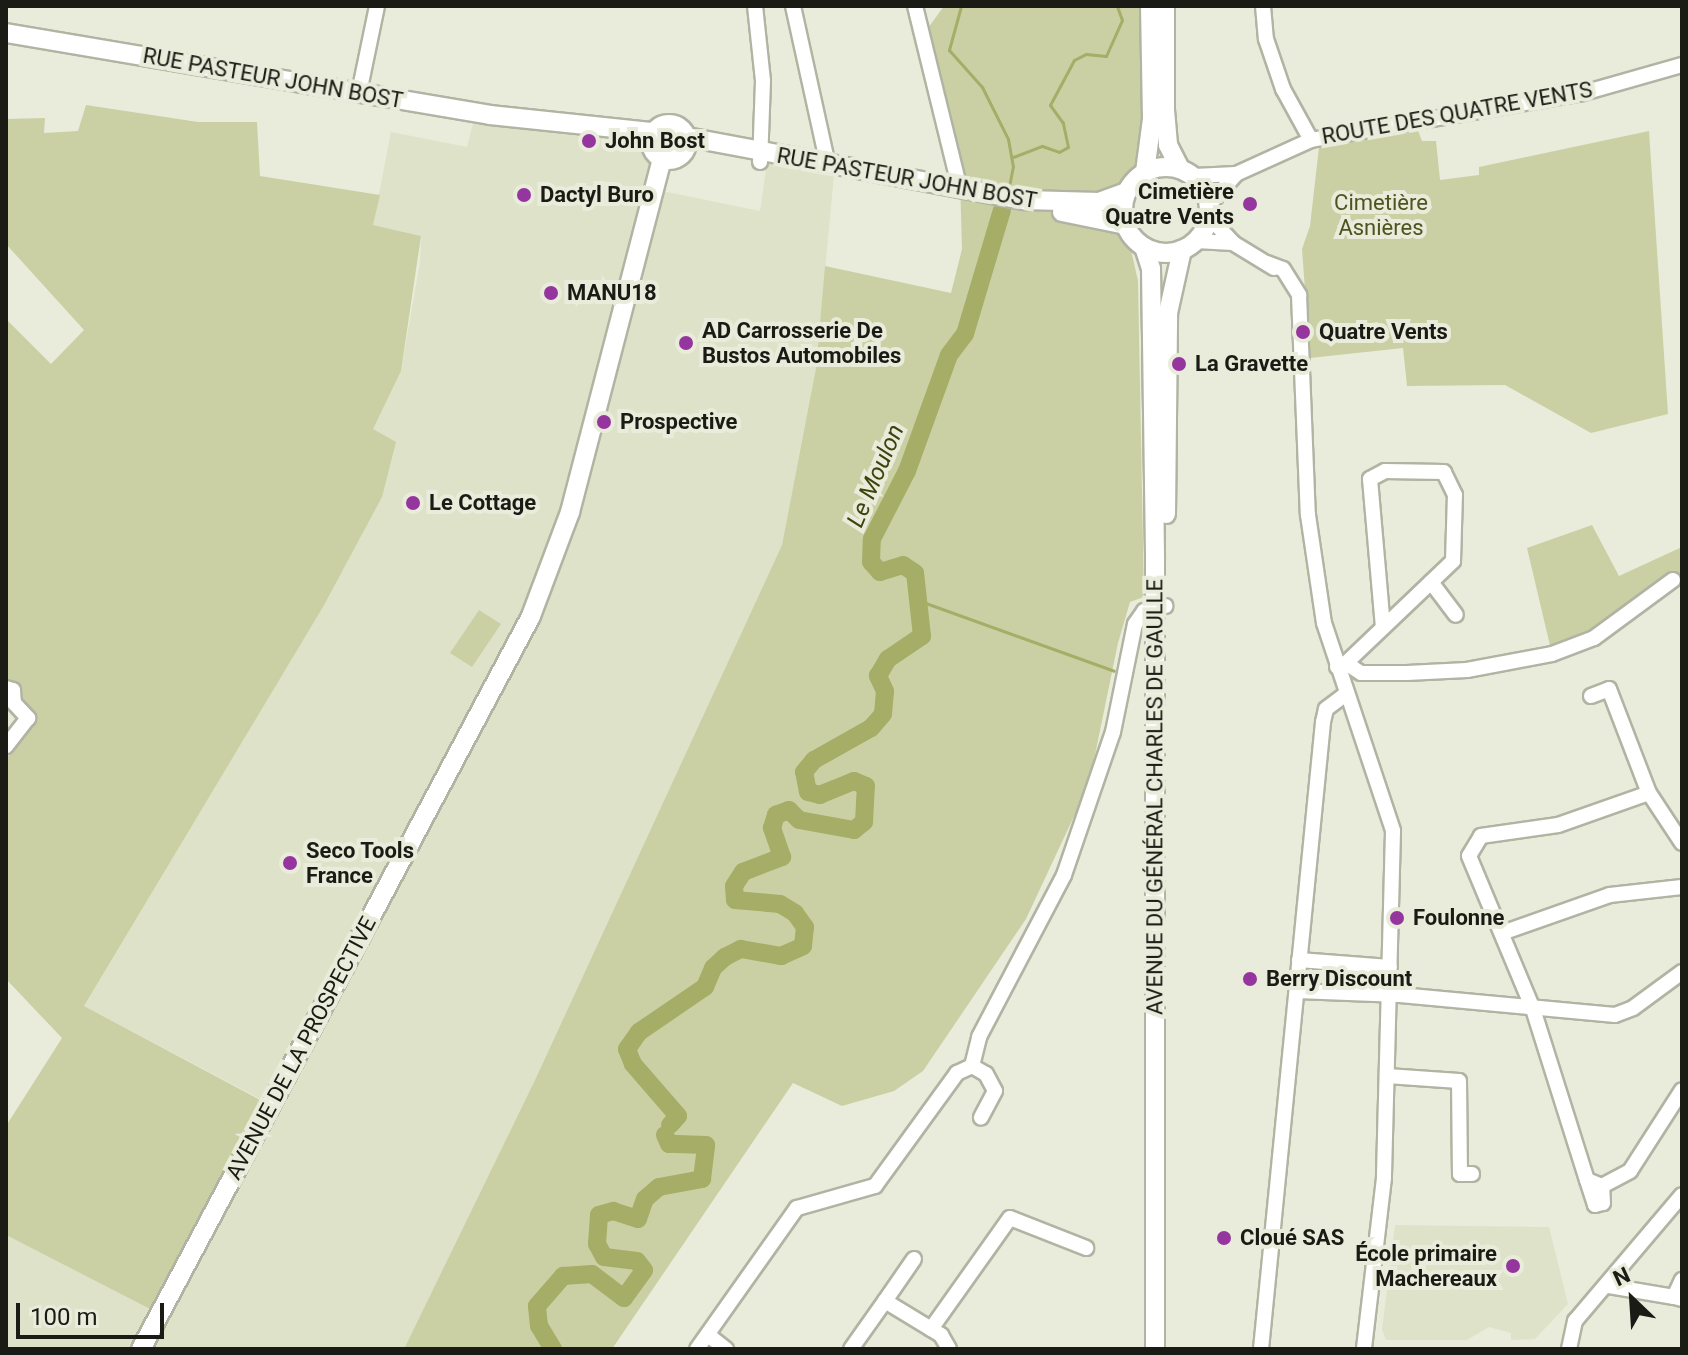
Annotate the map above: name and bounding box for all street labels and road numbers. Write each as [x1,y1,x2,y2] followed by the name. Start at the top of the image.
[141,42,405,114] street label: RUE PASTEUR JOHN BOST
[1320,76,1594,150] street label: ROUTE DES QUATRE VENTS
[775,142,1039,214] street label: RUE PASTEUR JOHN BOST
[1142,579,1168,1015] street label: AVENUE DU GÉNÉRAL CHARLES DE GAULLE
[220,912,382,1184] street label: AVENUE DE LA PROSPECTIVE

